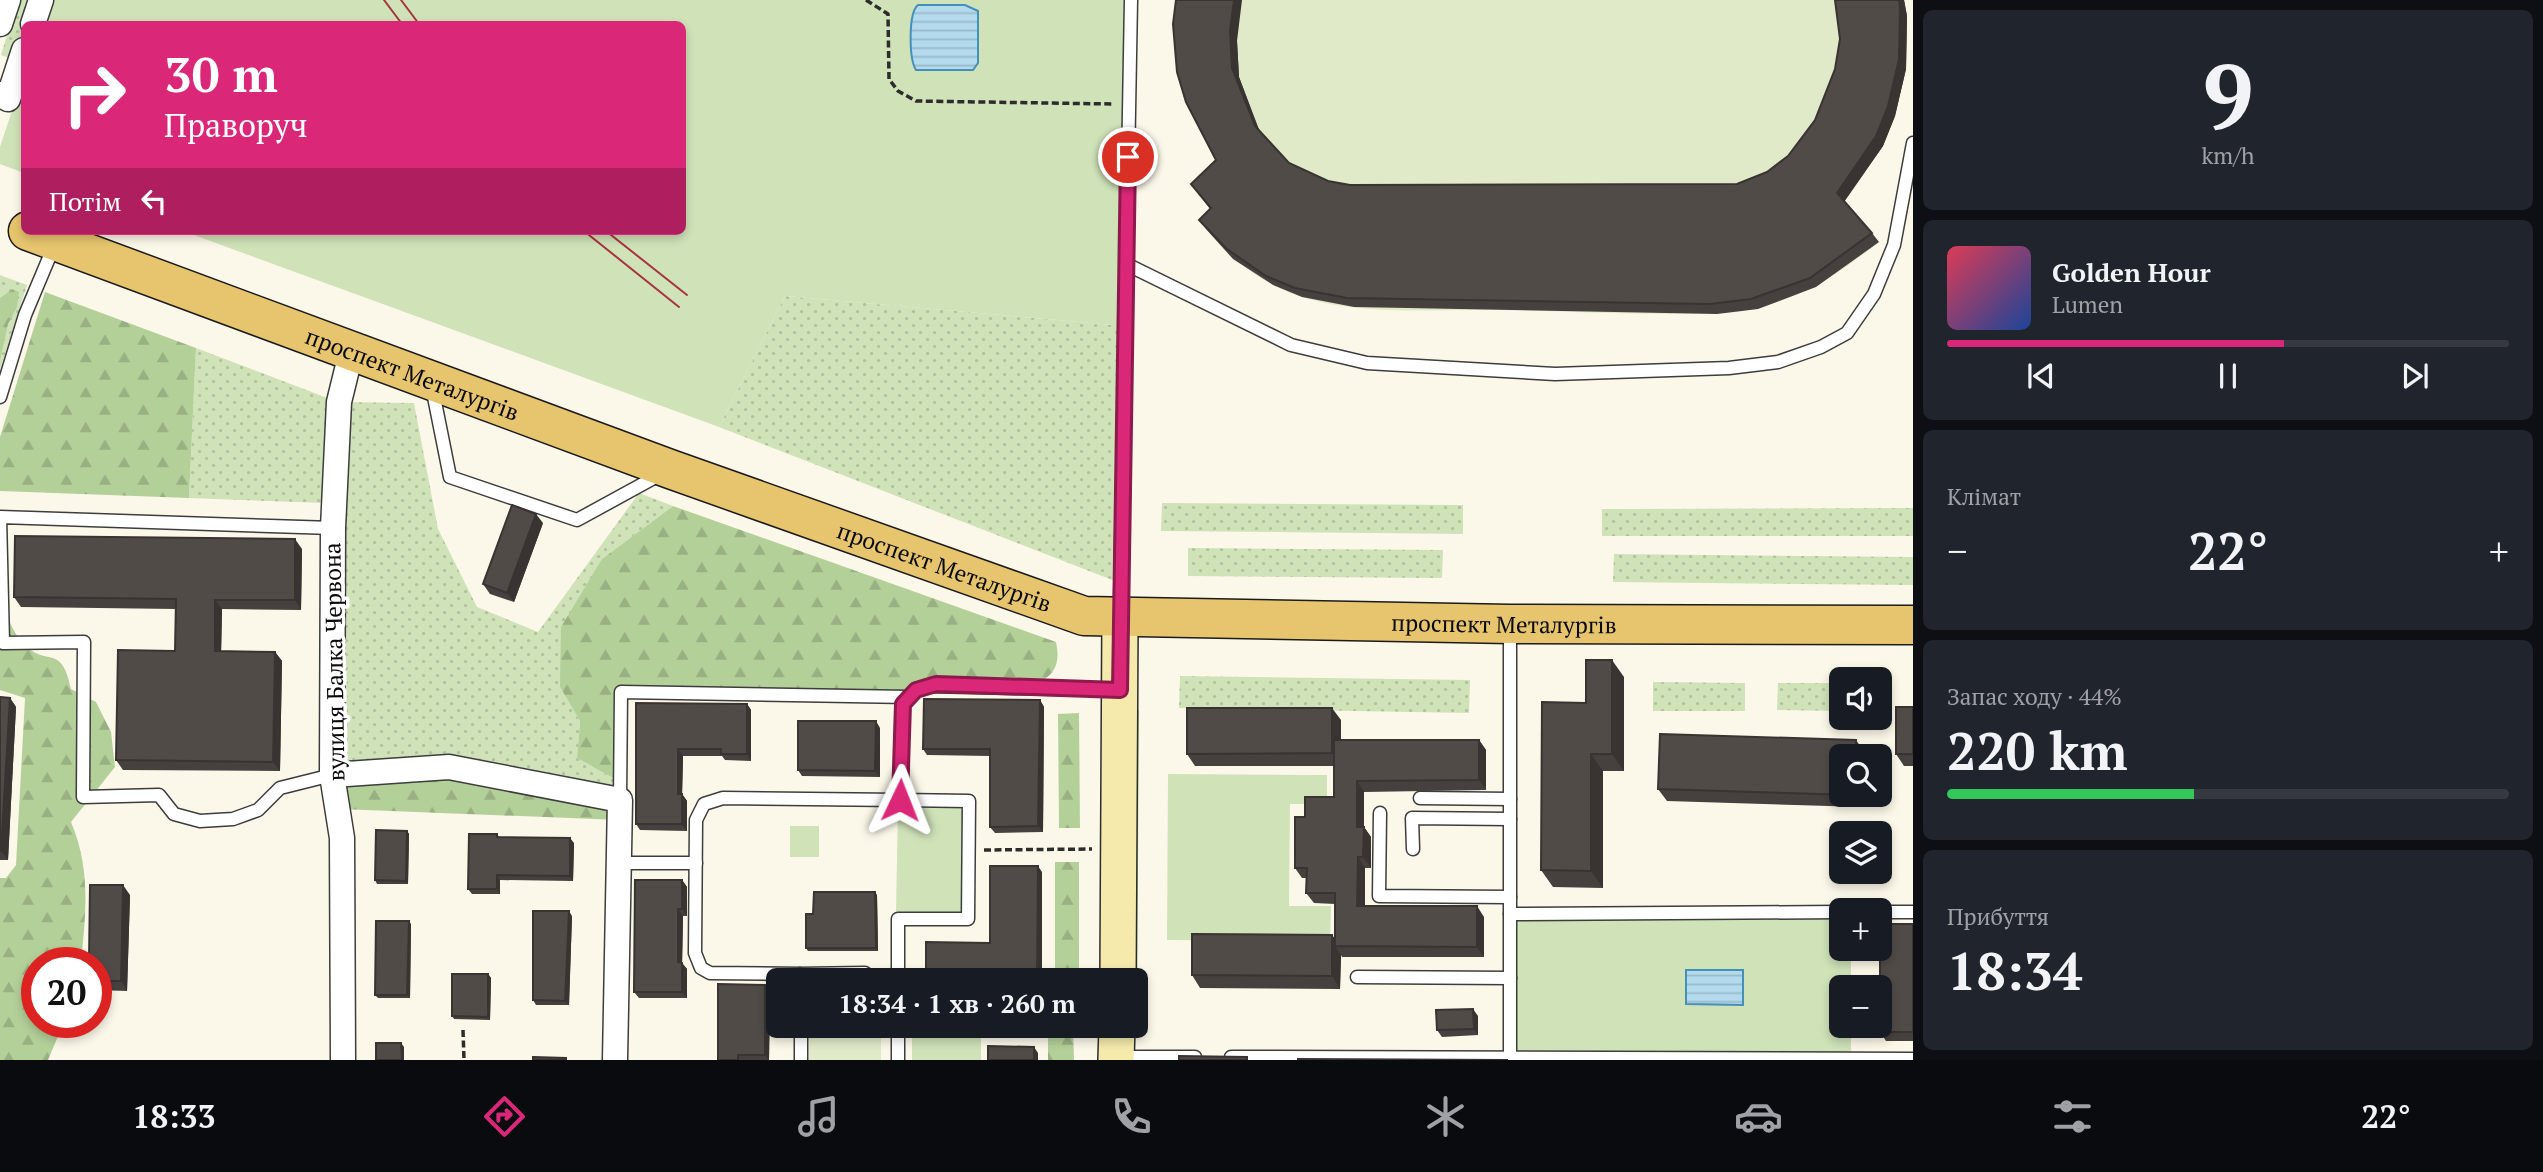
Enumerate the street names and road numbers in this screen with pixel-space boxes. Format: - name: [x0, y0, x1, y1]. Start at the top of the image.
- street label: проспект Металургів: [301, 320, 524, 427]
- street label: проспект Металургів: [833, 514, 1056, 619]
- street label: вулиця Балка Червона: [316, 542, 352, 782]
- street label: проспект Металургів: [1391, 606, 1617, 640]

